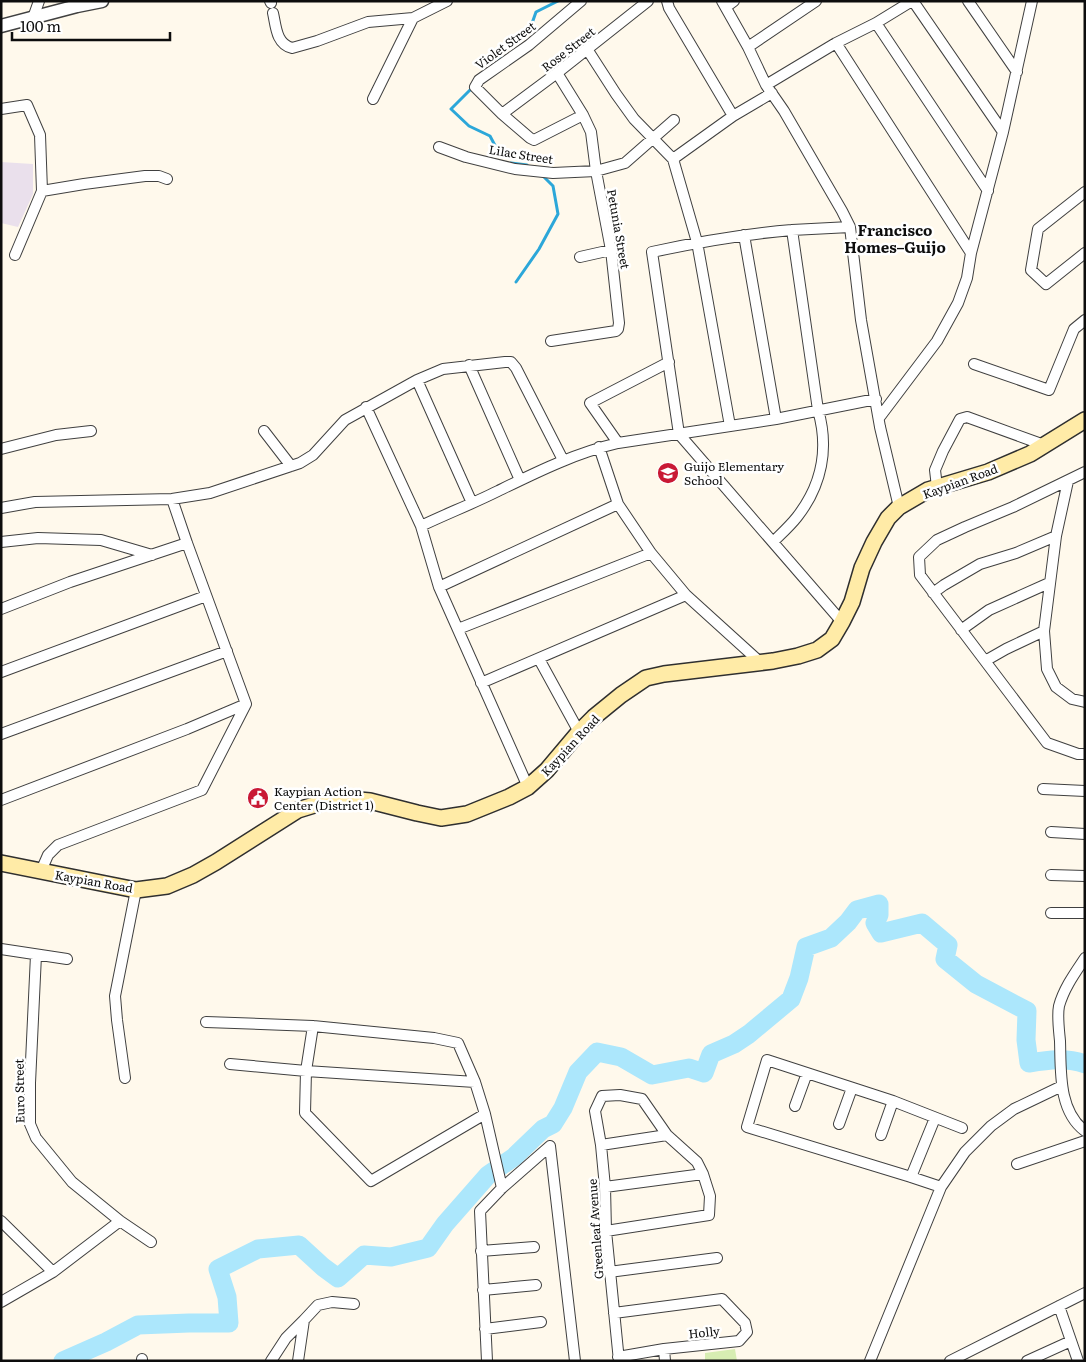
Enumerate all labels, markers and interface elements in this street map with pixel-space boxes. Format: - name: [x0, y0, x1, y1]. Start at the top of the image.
- scale bar: [12, 10, 170, 42]
- text: 100 m: [20, 14, 61, 37]
- street label: Violet Street: [471, 17, 539, 73]
- street label: Rose Street: [537, 22, 599, 76]
- street label: Lilac Street: [488, 140, 555, 168]
- street label: Petunia Street: [603, 188, 635, 270]
- district label: Francisco Homes–Guijo: [844, 218, 946, 258]
- place label: Guijo Elementary School: [684, 457, 784, 489]
- street label: Kaypian Road: [920, 459, 1001, 503]
- school or university icon: Guijo Elementary School: [656, 461, 680, 485]
- street label: Kaypian Road: [537, 710, 604, 780]
- place label: Kaypian Action Center (District 1): [274, 782, 374, 814]
- public building icon: Kaypian Action Center (District 1): [246, 786, 270, 810]
- street label: Kaypian Road: [54, 865, 135, 897]
- street label: Euro Street: [9, 1058, 29, 1123]
- street label: Greenleaf Avenue: [583, 1178, 607, 1280]
- street label: Holly: [687, 1321, 721, 1343]

